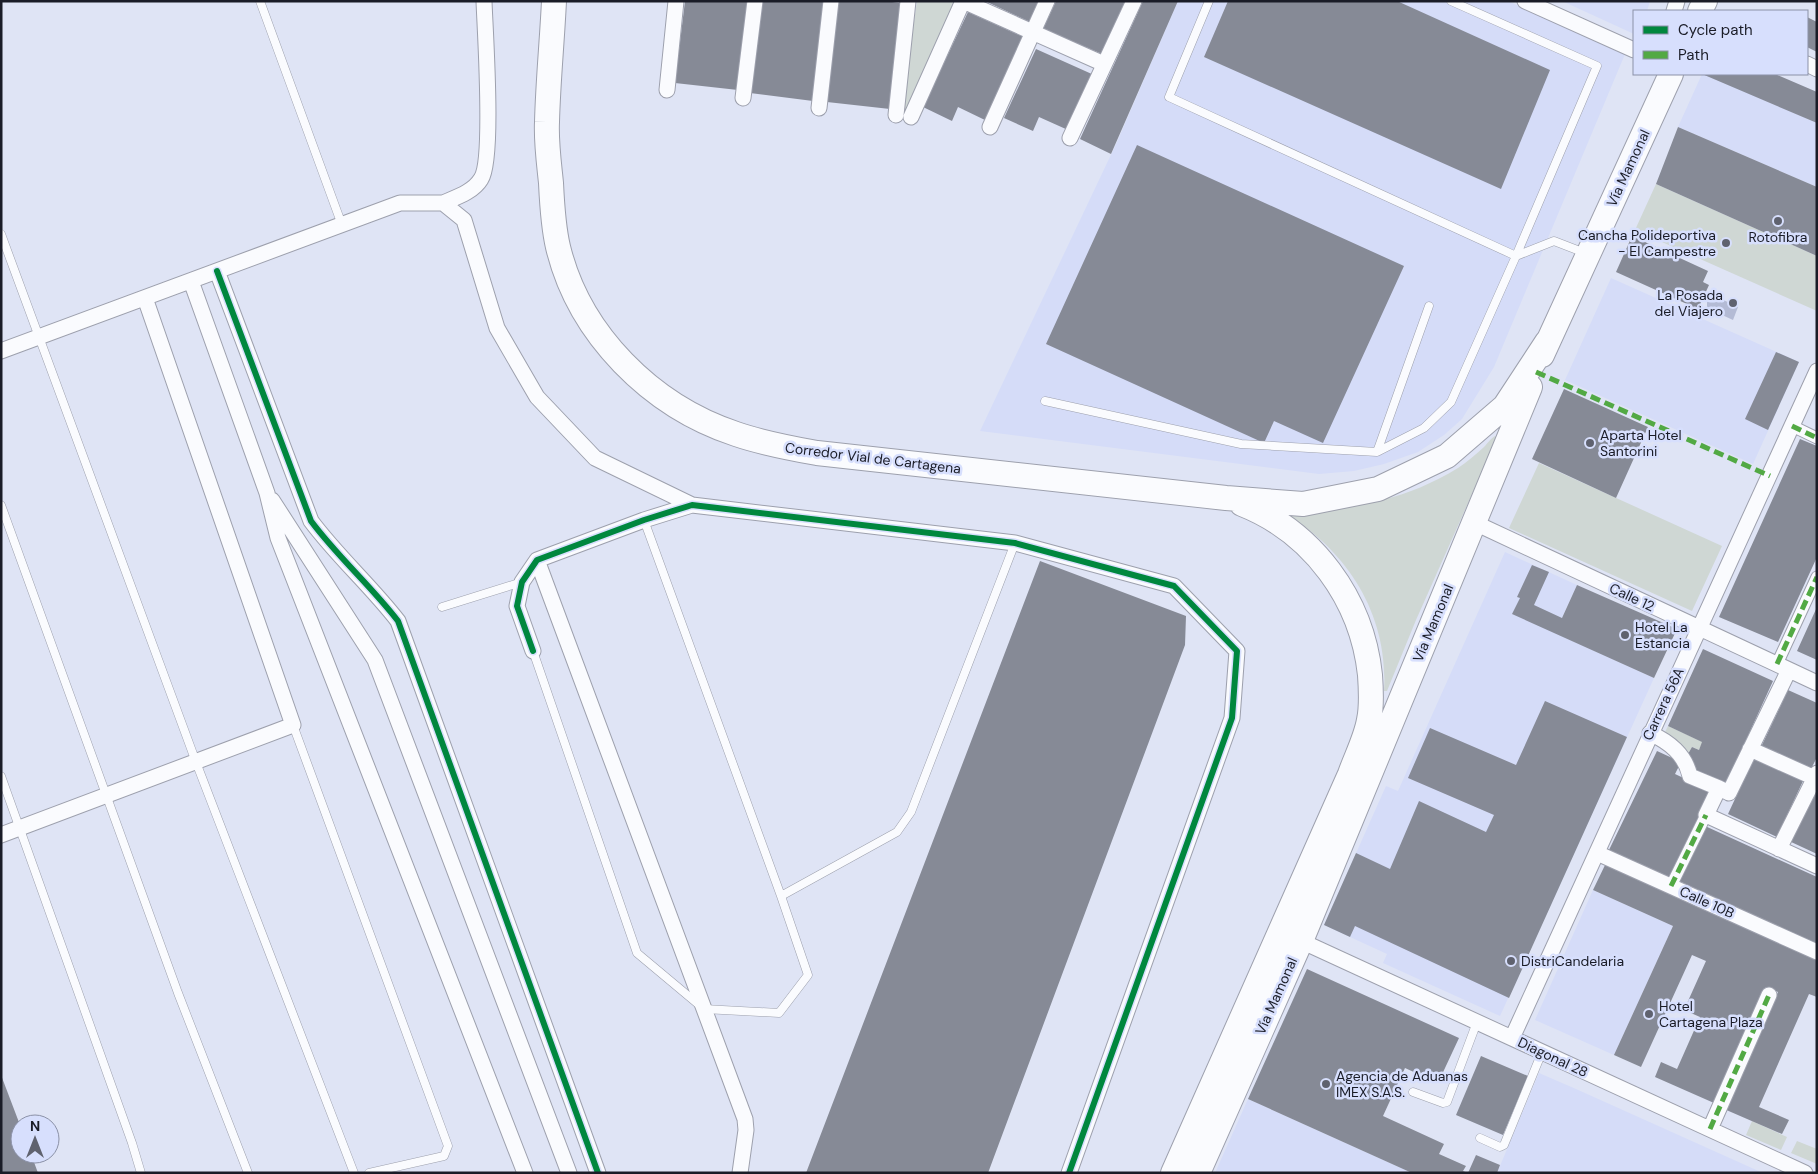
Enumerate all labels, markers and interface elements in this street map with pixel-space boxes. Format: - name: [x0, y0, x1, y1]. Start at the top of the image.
- legend: [1633, 10, 1808, 75]
- text: Cycle path: [1678, 20, 1753, 40]
- text: Path: [1678, 45, 1709, 65]
- street label: Vía Mamonal: [1602, 127, 1654, 209]
- marker: Rotofibra: [1772, 215, 1784, 227]
- place label: Cancha Polideportiva - El Campestre: [1578, 226, 1716, 260]
- place label: Rotofibra: [1749, 228, 1807, 246]
- marker: Cancha Polideportiva - El Campestre: [1720, 237, 1732, 249]
- place label: La Posada del Viajero: [1655, 286, 1723, 320]
- marker: La Posada del Viajero: [1727, 297, 1739, 309]
- place label: Aparta Hotel Santorini: [1600, 426, 1682, 460]
- marker: Aparta Hotel Santorini: [1584, 437, 1596, 449]
- street label: Corredor Vial de Cartagena: [784, 438, 962, 478]
- street label: Calle 12: [1606, 579, 1658, 615]
- street label: Vía Mamonal: [1409, 581, 1457, 665]
- place label: Hotel La Estancia: [1635, 618, 1690, 652]
- marker: Hotel La Estancia: [1619, 629, 1631, 641]
- street label: Carrera 56A: [1638, 665, 1688, 743]
- street label: Calle 10B: [1677, 882, 1737, 922]
- place label: DistriCandelaria: [1521, 952, 1624, 970]
- street label: Vía Mamonal: [1251, 955, 1301, 1037]
- marker: DistriCandelaria: [1505, 955, 1517, 967]
- place label: Hotel Cartagena Plaza: [1659, 997, 1763, 1031]
- marker: Hotel Cartagena Plaza: [1643, 1008, 1655, 1020]
- street label: Diagonal 28: [1515, 1033, 1591, 1081]
- place label: Agencia de Aduanas IMEX S.A.S.: [1336, 1067, 1468, 1101]
- marker: Agencia de Aduanas IMEX S.A.S.: [1320, 1078, 1332, 1090]
- north arrow: [10, 1114, 60, 1164]
- text: N: [30, 1117, 40, 1135]

